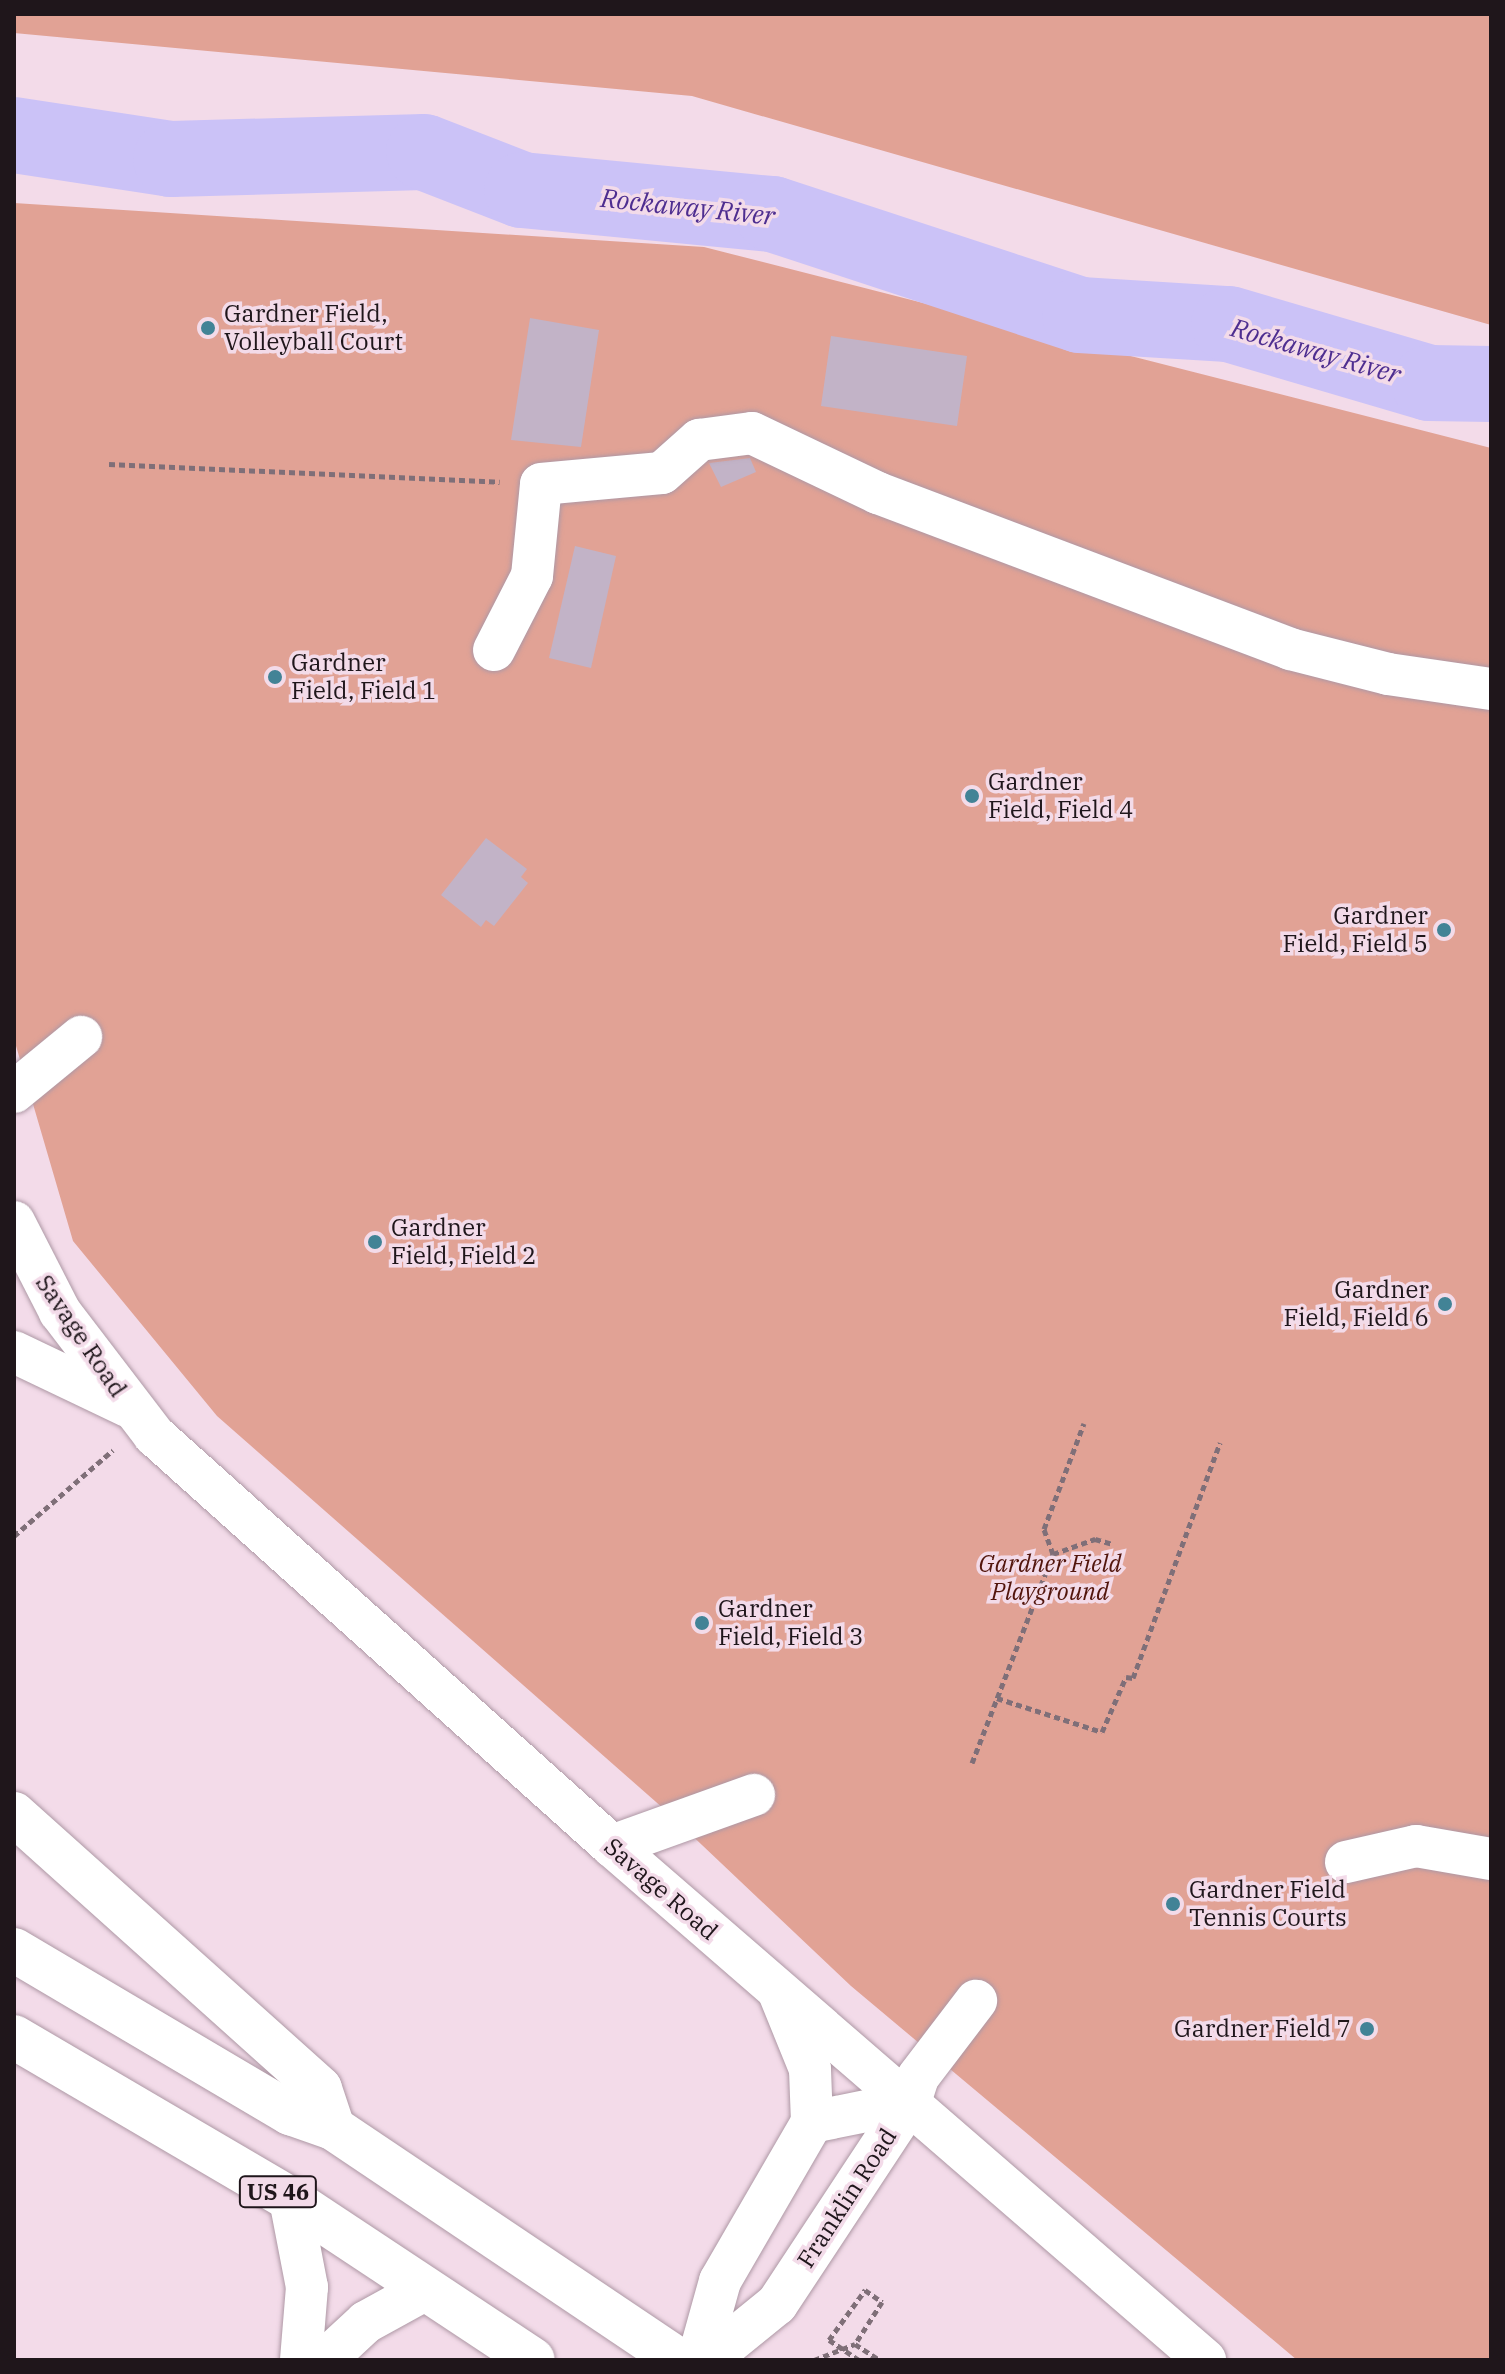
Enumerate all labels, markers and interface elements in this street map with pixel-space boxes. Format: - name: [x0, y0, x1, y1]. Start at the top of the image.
- water label: Rockaway River: [599, 182, 777, 232]
- place label: Gardner Field, Volleyball Court: [224, 300, 403, 356]
- water label: Rockaway River: [1228, 312, 1404, 390]
- marker: Gardner Field, Volleyball Court: [199, 319, 217, 337]
- place label: Gardner Field, Field 1: [291, 649, 436, 705]
- marker: Gardner Field, Field 1: [266, 668, 284, 686]
- place label: Gardner Field, Field 4: [988, 768, 1133, 824]
- marker: Gardner Field, Field 4: [963, 787, 981, 805]
- place label: Gardner Field, Field 5: [1283, 902, 1428, 958]
- marker: Gardner Field, Field 5: [1435, 921, 1453, 939]
- place label: Gardner Field, Field 2: [391, 1214, 536, 1270]
- marker: Gardner Field, Field 2: [366, 1233, 384, 1251]
- street label: Savage Road: [30, 1270, 132, 1402]
- place label: Gardner Field, Field 6: [1284, 1276, 1429, 1332]
- marker: Gardner Field, Field 6: [1436, 1295, 1454, 1313]
- park label: Gardner Field Playground: [979, 1550, 1121, 1606]
- place label: Gardner Field, Field 3: [718, 1595, 863, 1651]
- marker: Gardner Field, Field 3: [693, 1614, 711, 1632]
- street label: Savage Road: [598, 1832, 724, 1946]
- place label: Gardner Field Tennis Courts: [1189, 1876, 1347, 1932]
- marker: Gardner Field Tennis Courts: [1164, 1895, 1182, 1913]
- place label: Gardner Field 7: [1174, 2015, 1351, 2043]
- marker: Gardner Field 7: [1358, 2020, 1376, 2038]
- street label: Franklin Road: [791, 2123, 903, 2273]
- road number: US 46: [238, 2174, 318, 2210]

